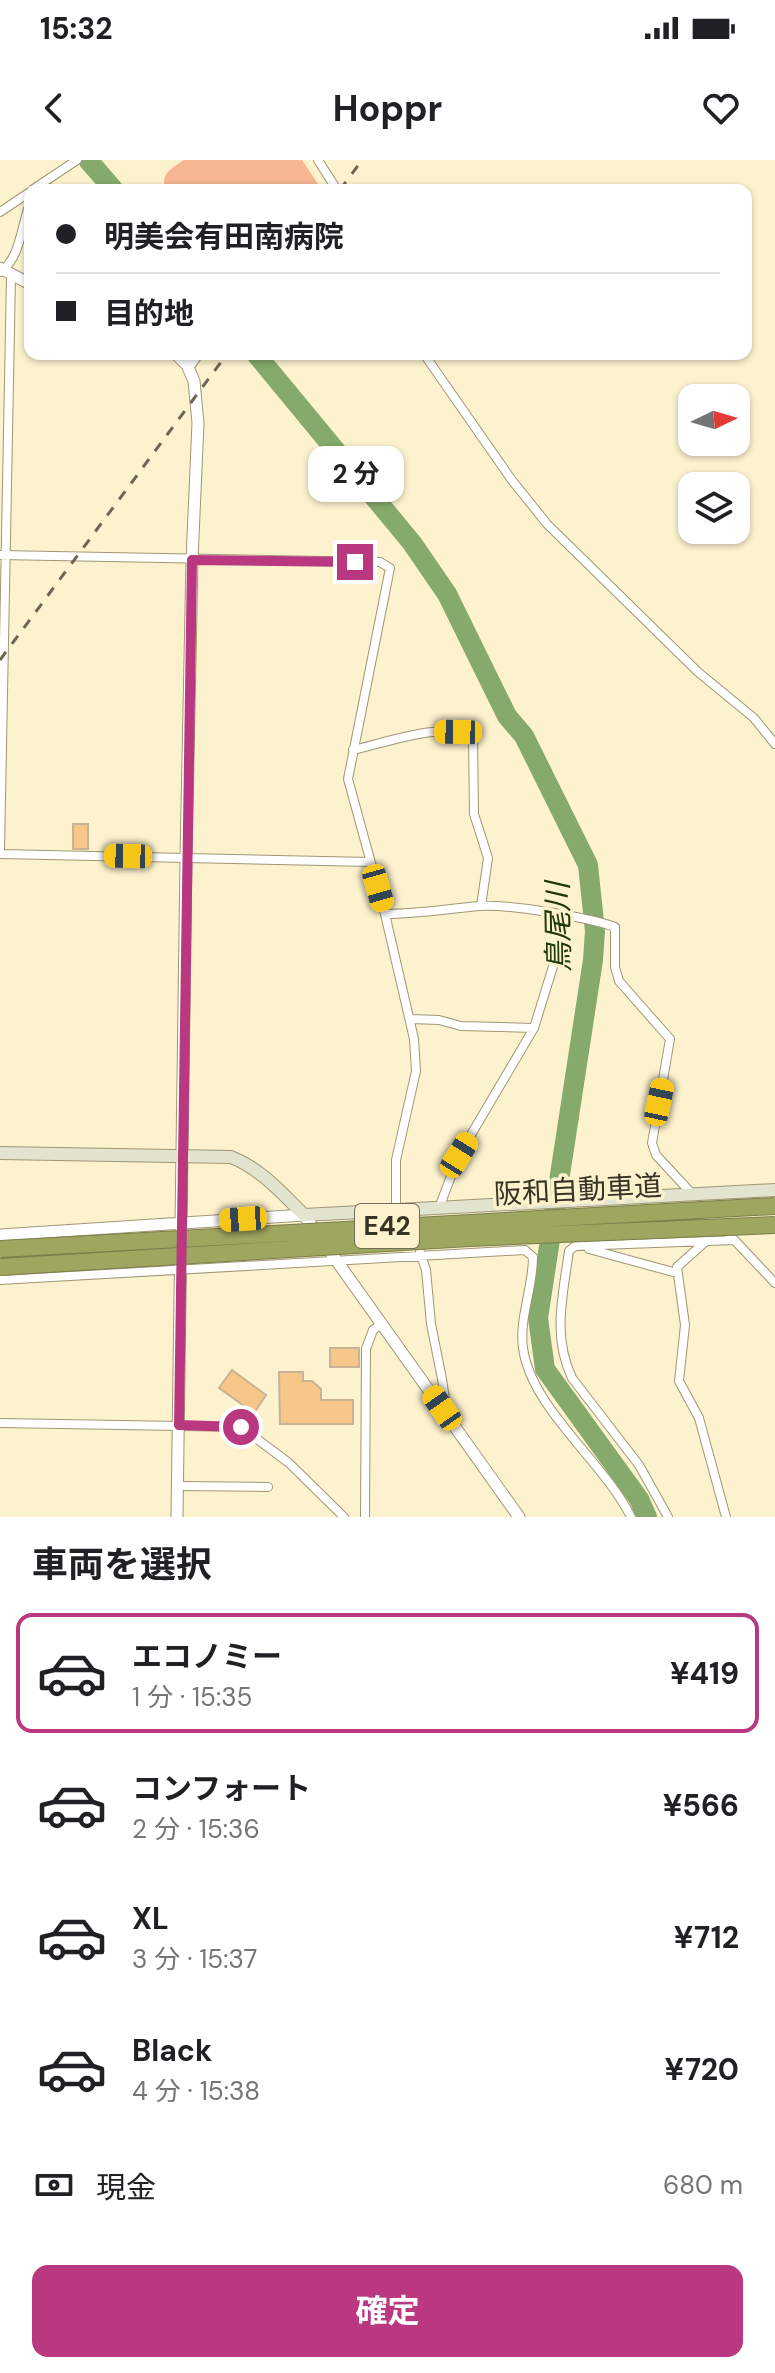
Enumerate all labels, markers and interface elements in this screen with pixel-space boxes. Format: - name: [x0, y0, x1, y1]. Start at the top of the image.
- text: 15:32: [40, 9, 113, 48]
- text: Hoppr: [333, 85, 442, 132]
- icon: back: [32, 86, 76, 130]
- icon: heart: [699, 86, 743, 130]
- text: 明美会有田南病院: [104, 217, 344, 256]
- text: 目的地: [104, 294, 194, 333]
- north arrow: [678, 384, 750, 456]
- map controls: [678, 384, 750, 544]
- callout: 2 分: [307, 446, 403, 502]
- text: 2 分: [332, 457, 380, 491]
- button: layers: [678, 472, 750, 544]
- route end: [337, 544, 373, 580]
- car: [434, 720, 482, 744]
- car: [104, 844, 152, 868]
- car: [360, 862, 396, 914]
- water label: 鳥尾川: [538, 879, 578, 972]
- car: [642, 1076, 676, 1128]
- car: [436, 1128, 482, 1182]
- street label: 阪和自動車道: [493, 1167, 663, 1213]
- road number: E42: [355, 1204, 419, 1248]
- car: [218, 1205, 268, 1233]
- car: [418, 1381, 466, 1435]
- route start: [223, 1409, 259, 1445]
- text: 車両を選択: [32, 1541, 212, 1588]
- icon: car: [36, 1637, 108, 1709]
- text: エコノミー: [132, 1637, 282, 1676]
- text: ¥419: [670, 1654, 739, 1693]
- text: 1 分 · 15:35: [132, 1680, 252, 1714]
- icon: car: [36, 1769, 108, 1841]
- text: コンフォート: [132, 1769, 311, 1808]
- text: ¥566: [663, 1786, 739, 1825]
- text: 2 分 · 15:36: [132, 1812, 260, 1846]
- text: XL: [132, 1899, 169, 1938]
- icon: car: [36, 1901, 108, 1973]
- text: ¥712: [674, 1918, 739, 1957]
- text: 3 分 · 15:37: [132, 1942, 257, 1976]
- text: Black: [132, 2031, 212, 2070]
- icon: car: [36, 2033, 108, 2105]
- text: ¥720: [665, 2050, 739, 2089]
- text: 4 分 · 15:38: [132, 2074, 260, 2108]
- icon: cash: [32, 2163, 76, 2207]
- text: 現金: [96, 2168, 156, 2207]
- text: 680 m: [663, 2168, 743, 2202]
- button: 確定: [32, 2265, 743, 2357]

